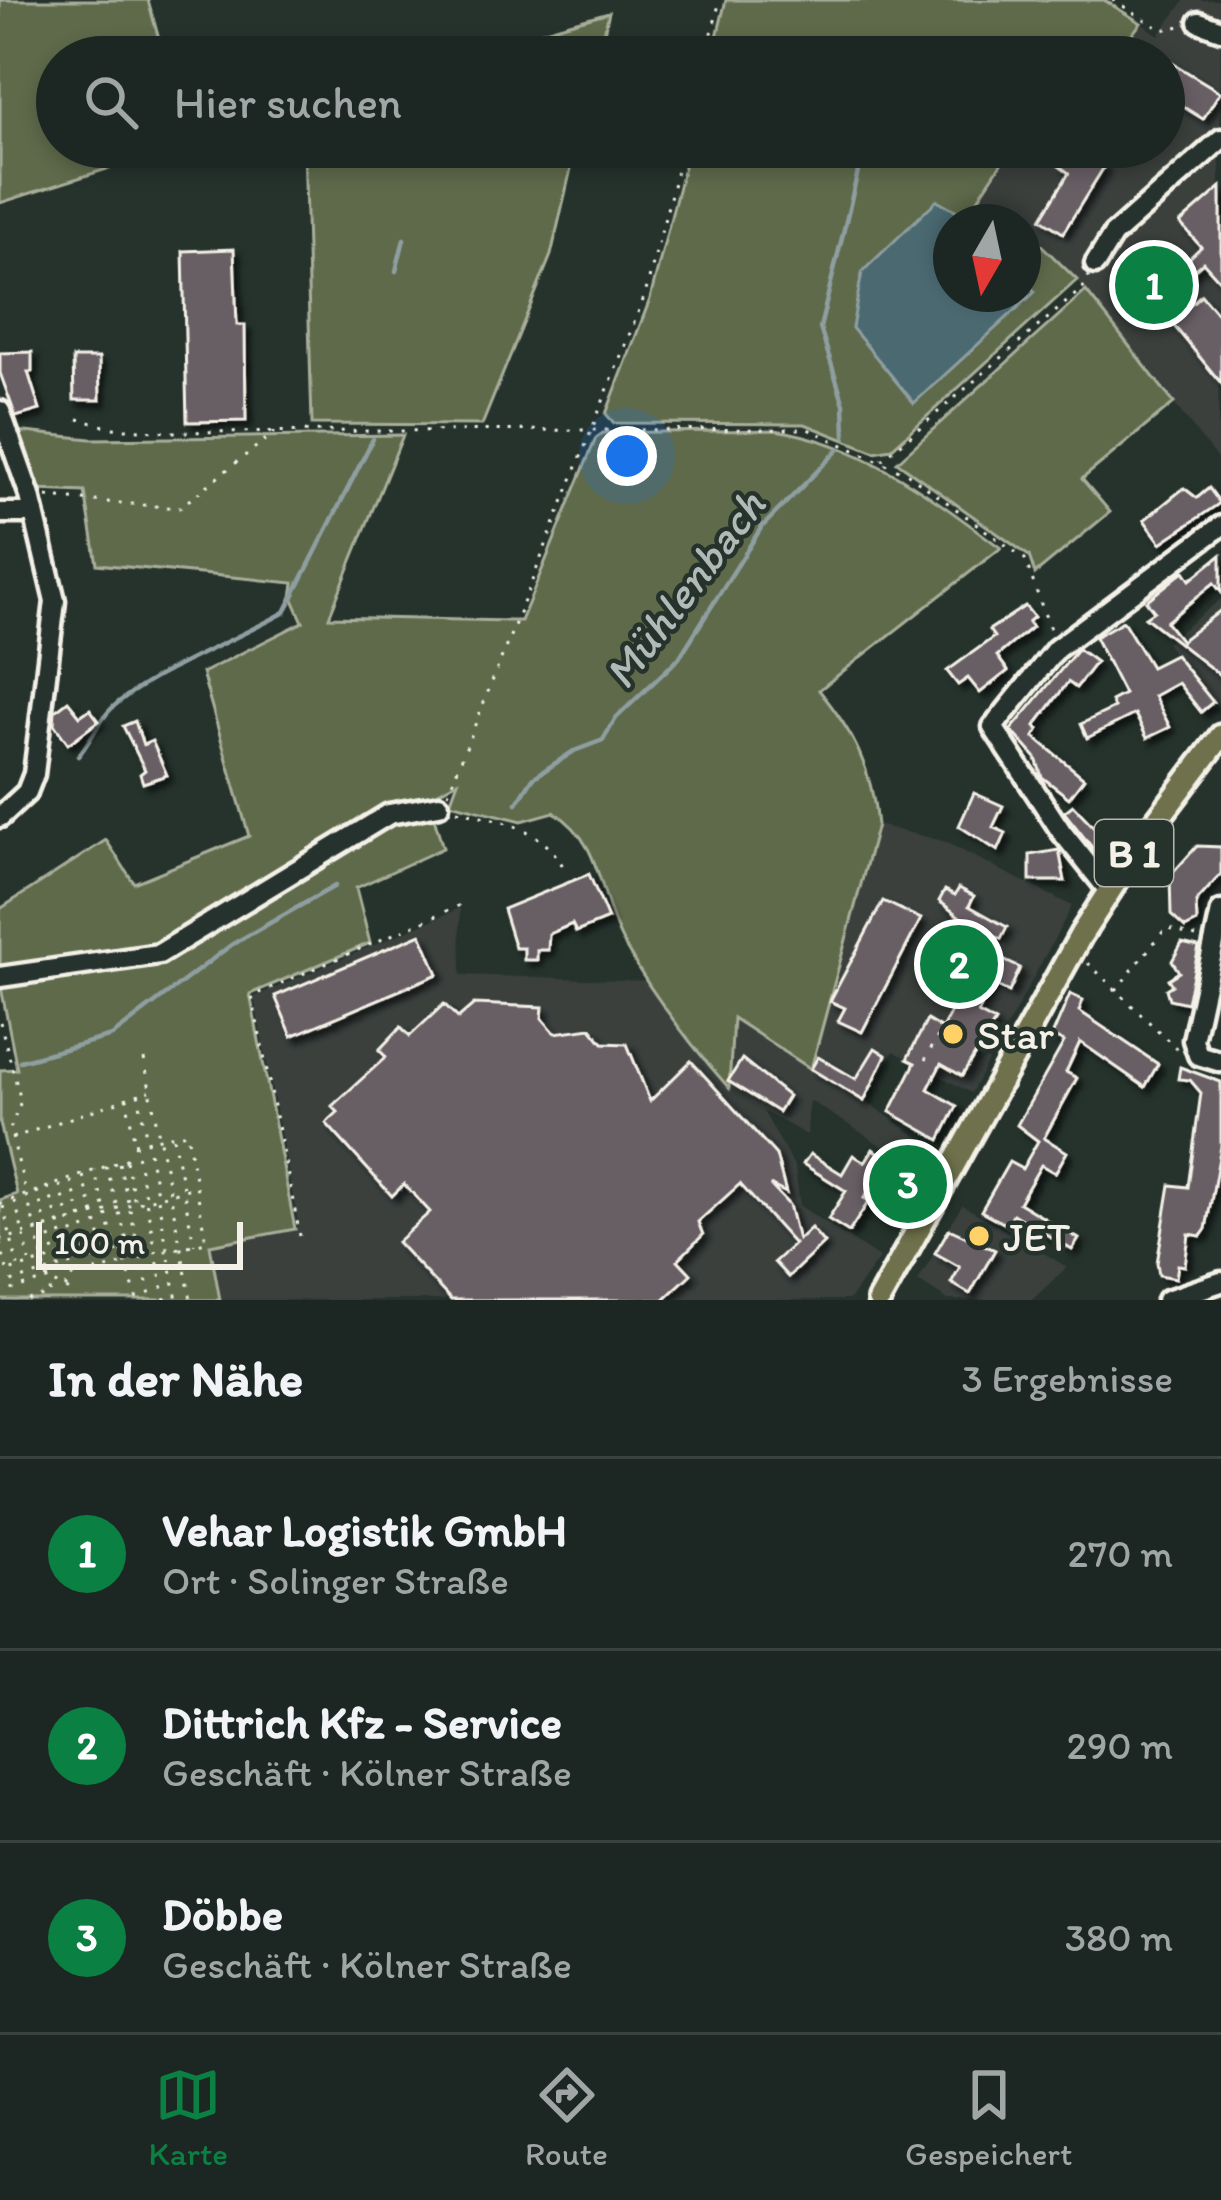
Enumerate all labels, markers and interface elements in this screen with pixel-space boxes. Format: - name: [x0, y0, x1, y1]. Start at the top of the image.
- search box: [36, 36, 1185, 168]
- icon: search: [78, 69, 144, 135]
- text: Hier suchen: [174, 75, 402, 129]
- north arrow: [933, 204, 1041, 312]
- pin: 1: [1115, 240, 1193, 330]
- your location: [597, 426, 657, 486]
- water label: Mühlenbach: [592, 479, 776, 699]
- road number: B 1: [1095, 820, 1173, 886]
- pin: 2: [920, 919, 998, 1009]
- place label: Star: [977, 1009, 1054, 1060]
- marker: Star: [940, 1021, 966, 1047]
- pin: 3: [869, 1139, 947, 1229]
- place label: JET: [1003, 1211, 1071, 1262]
- scale bar: [36, 1216, 243, 1269]
- text: 100 m: [54, 1223, 145, 1262]
- marker: JET: [966, 1223, 992, 1249]
- text: In der Nähe: [48, 1348, 303, 1409]
- text: 3 Ergebnisse: [962, 1355, 1173, 1402]
- text: Vehar Logistik GmbH: [162, 1503, 567, 1557]
- text: 1: [78, 1530, 96, 1577]
- text: 270 m: [1068, 1530, 1173, 1577]
- text: Ort · Solinger Straße: [162, 1557, 509, 1604]
- text: Dittrich Kfz - Service: [162, 1695, 562, 1749]
- text: 2: [77, 1722, 97, 1769]
- text: 290 m: [1066, 1722, 1173, 1769]
- text: Geschäft · Kölner Straße: [162, 1749, 572, 1796]
- text: Döbbe: [162, 1887, 283, 1941]
- text: 3: [76, 1914, 98, 1961]
- text: 380 m: [1065, 1914, 1173, 1961]
- text: Geschäft · Kölner Straße: [162, 1941, 572, 1988]
- tab: Karte: [149, 2062, 228, 2173]
- tab: Route: [525, 2062, 608, 2173]
- tab: Gespeichert: [905, 2062, 1072, 2173]

